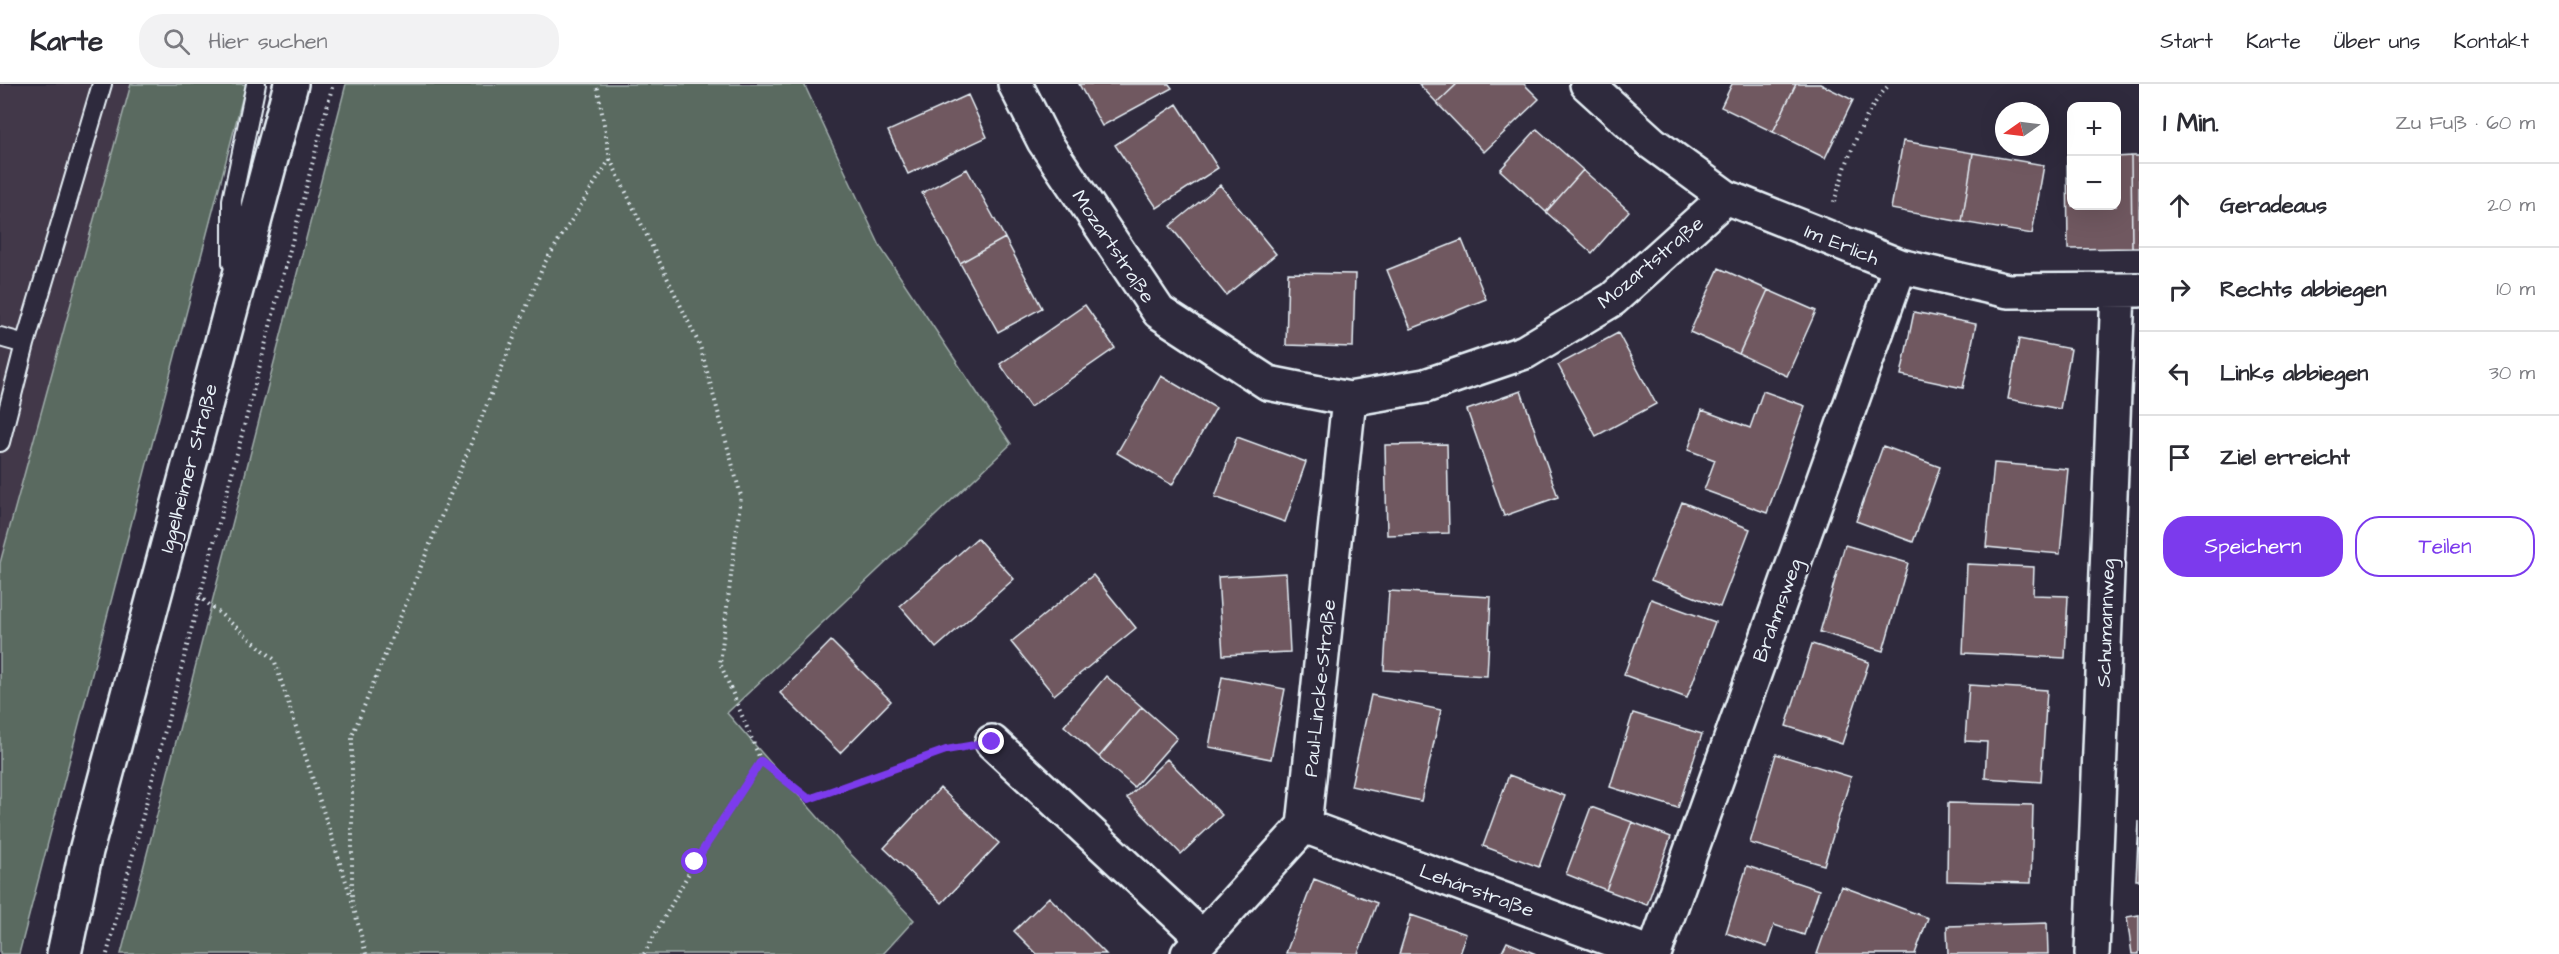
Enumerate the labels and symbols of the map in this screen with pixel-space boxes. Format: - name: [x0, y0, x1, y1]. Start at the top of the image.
- north arrow: [1995, 102, 2049, 156]
- street label: Mozartstraße: [1065, 184, 1162, 309]
- street label: Mozartstraße: [1591, 210, 1710, 316]
- street label: Im Erlich: [1800, 217, 1883, 273]
- street label: Iggelheimer Straße: [153, 380, 226, 556]
- street label: Brahmsweg: [1746, 555, 1811, 666]
- street label: Schumannweg: [2090, 558, 2123, 688]
- street label: Paul-Lincke-Straße: [1297, 598, 1343, 778]
- route end: [978, 728, 1004, 754]
- route start: [681, 848, 707, 874]
- street label: Lehárstraße: [1415, 857, 1538, 925]

